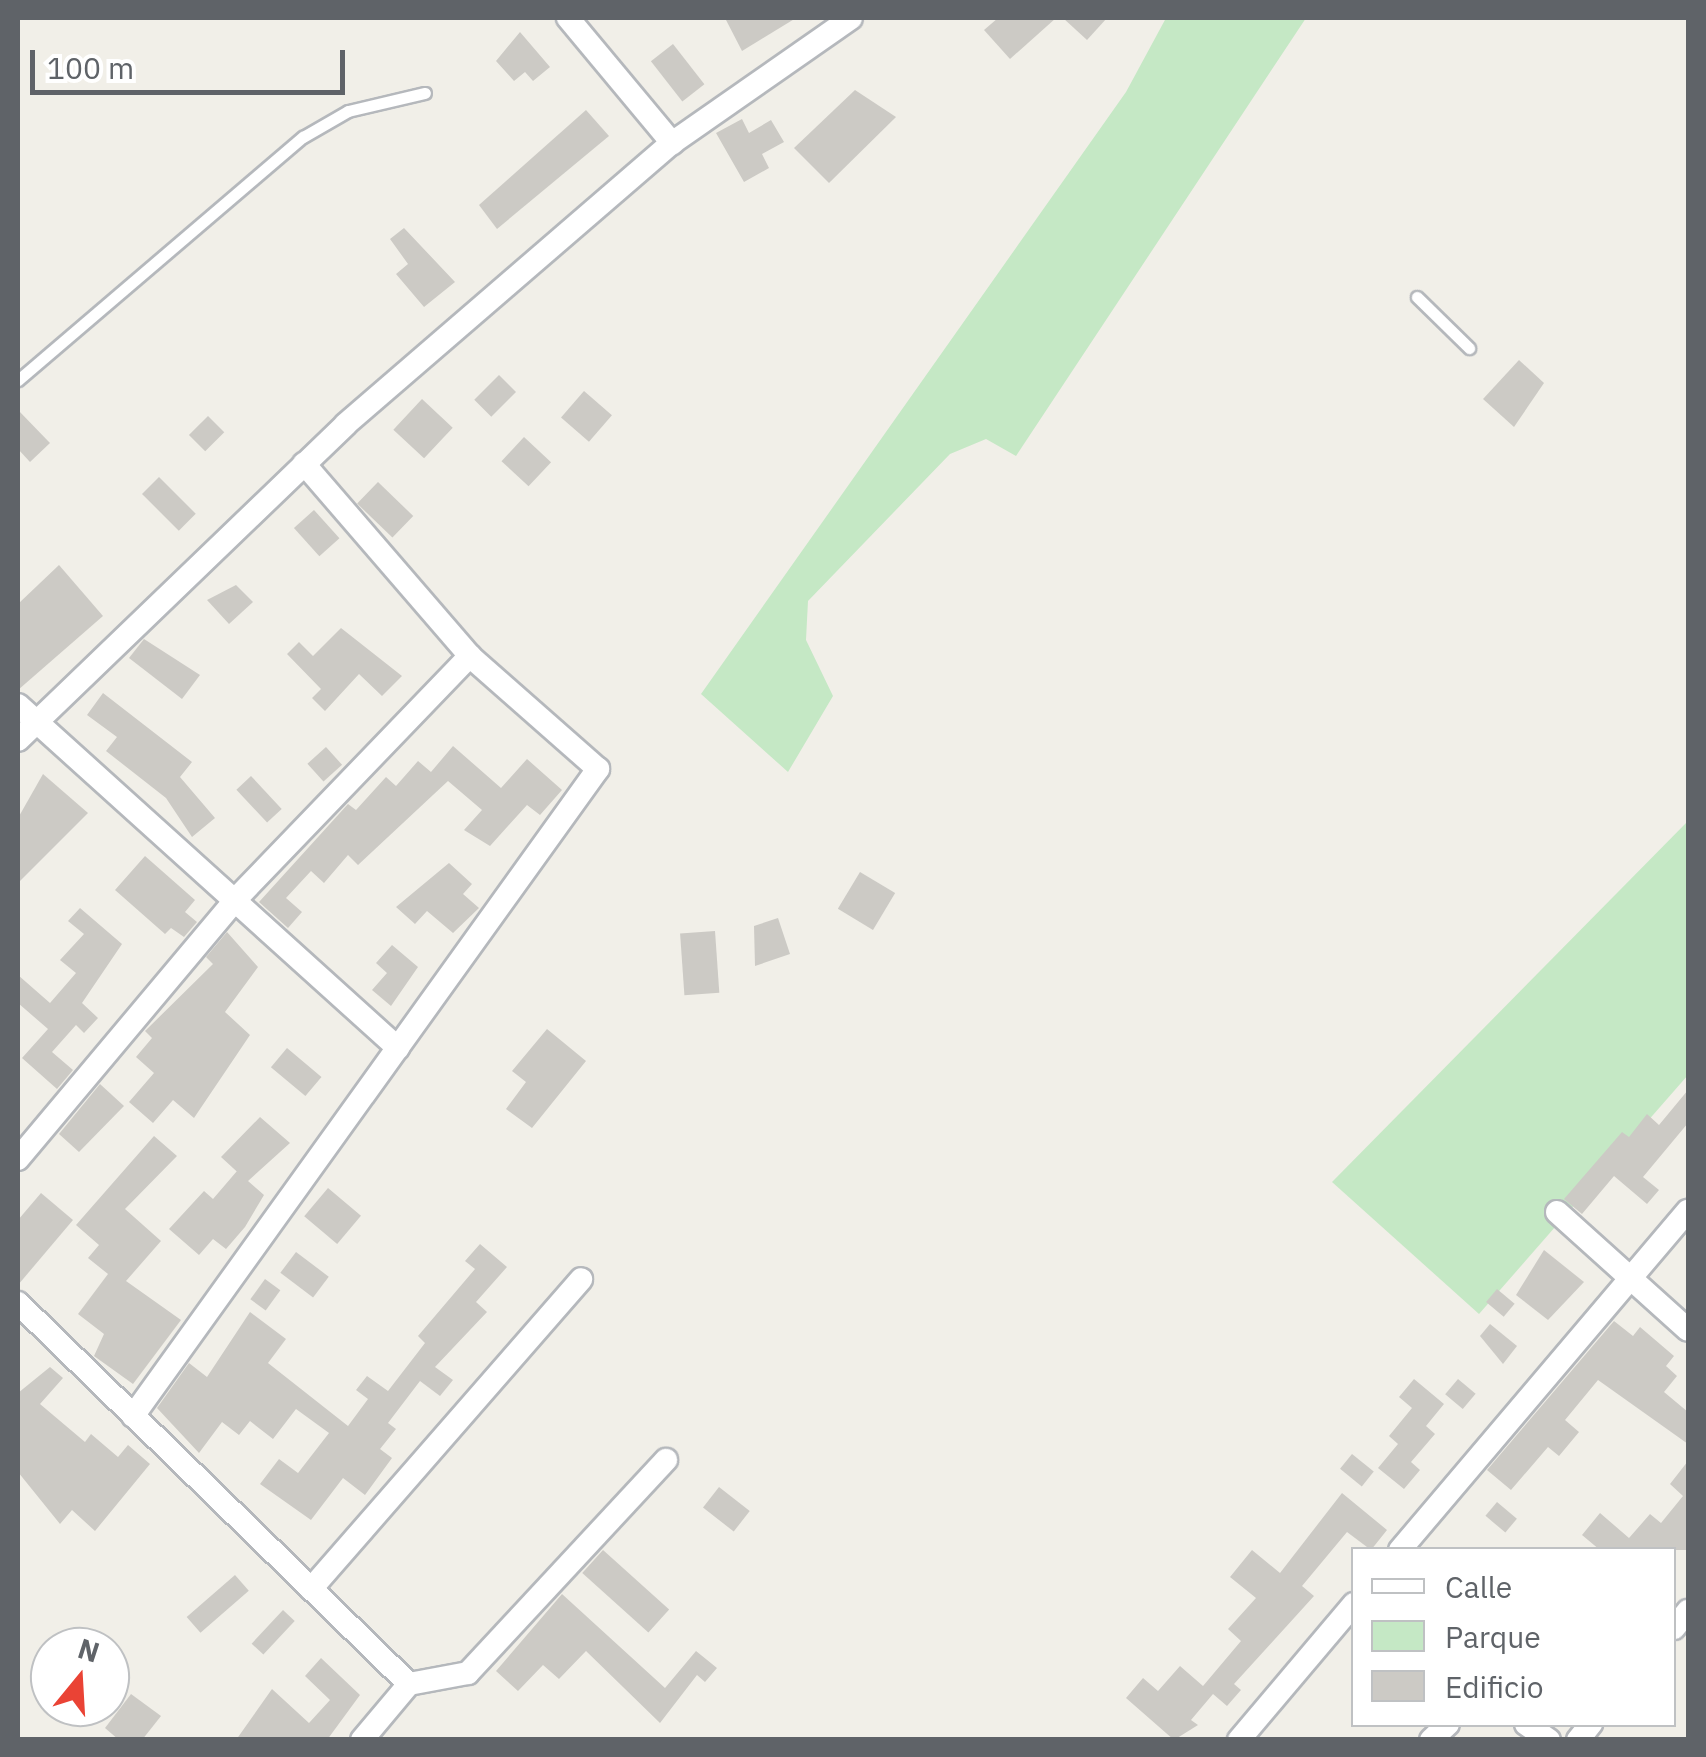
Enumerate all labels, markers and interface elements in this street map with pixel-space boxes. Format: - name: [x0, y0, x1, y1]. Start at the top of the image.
- scale bar: [35, 30, 350, 92]
- text: 100 m: [47, 48, 134, 87]
- legend: [1351, 1547, 1676, 1727]
- text: Calle: [1445, 1567, 1512, 1606]
- text: Parque: [1445, 1617, 1541, 1656]
- north arrow: [30, 1627, 130, 1727]
- text: N: [73, 1629, 104, 1671]
- text: Edificio: [1445, 1667, 1544, 1706]

